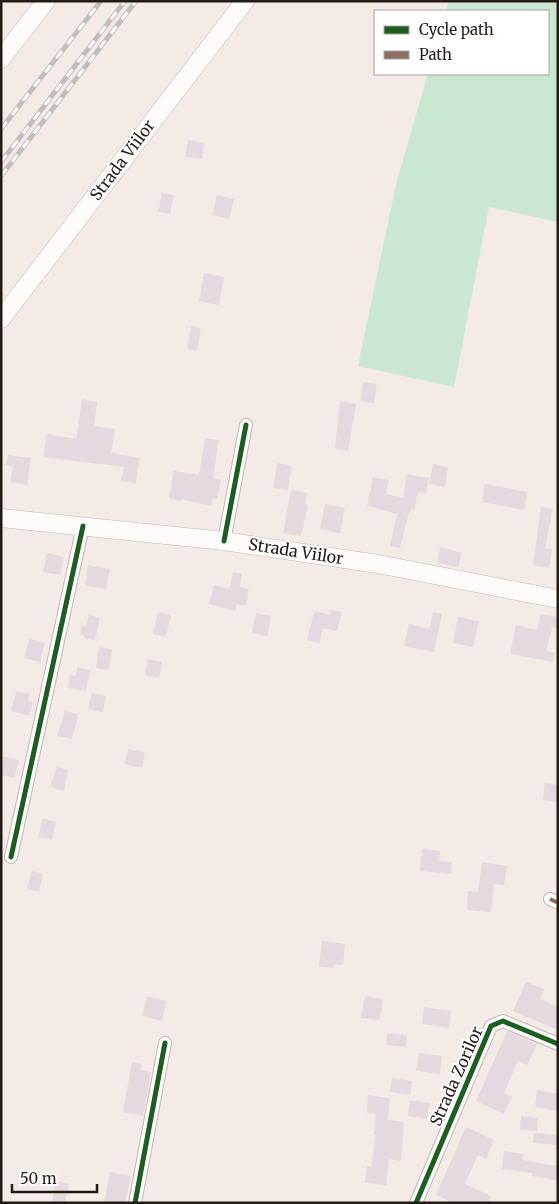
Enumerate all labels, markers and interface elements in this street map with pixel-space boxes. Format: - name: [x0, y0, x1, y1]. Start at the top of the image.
- legend: [374, 10, 549, 75]
- text: Cycle path: [419, 20, 494, 39]
- text: Path: [419, 45, 452, 64]
- street label: Strada Viilor: [85, 116, 159, 204]
- street label: Strada Viilor: [247, 534, 345, 568]
- street label: Strada Zorilor: [425, 1023, 487, 1129]
- scale bar: [12, 1162, 98, 1194]
- text: 50 m: [20, 1169, 57, 1188]

